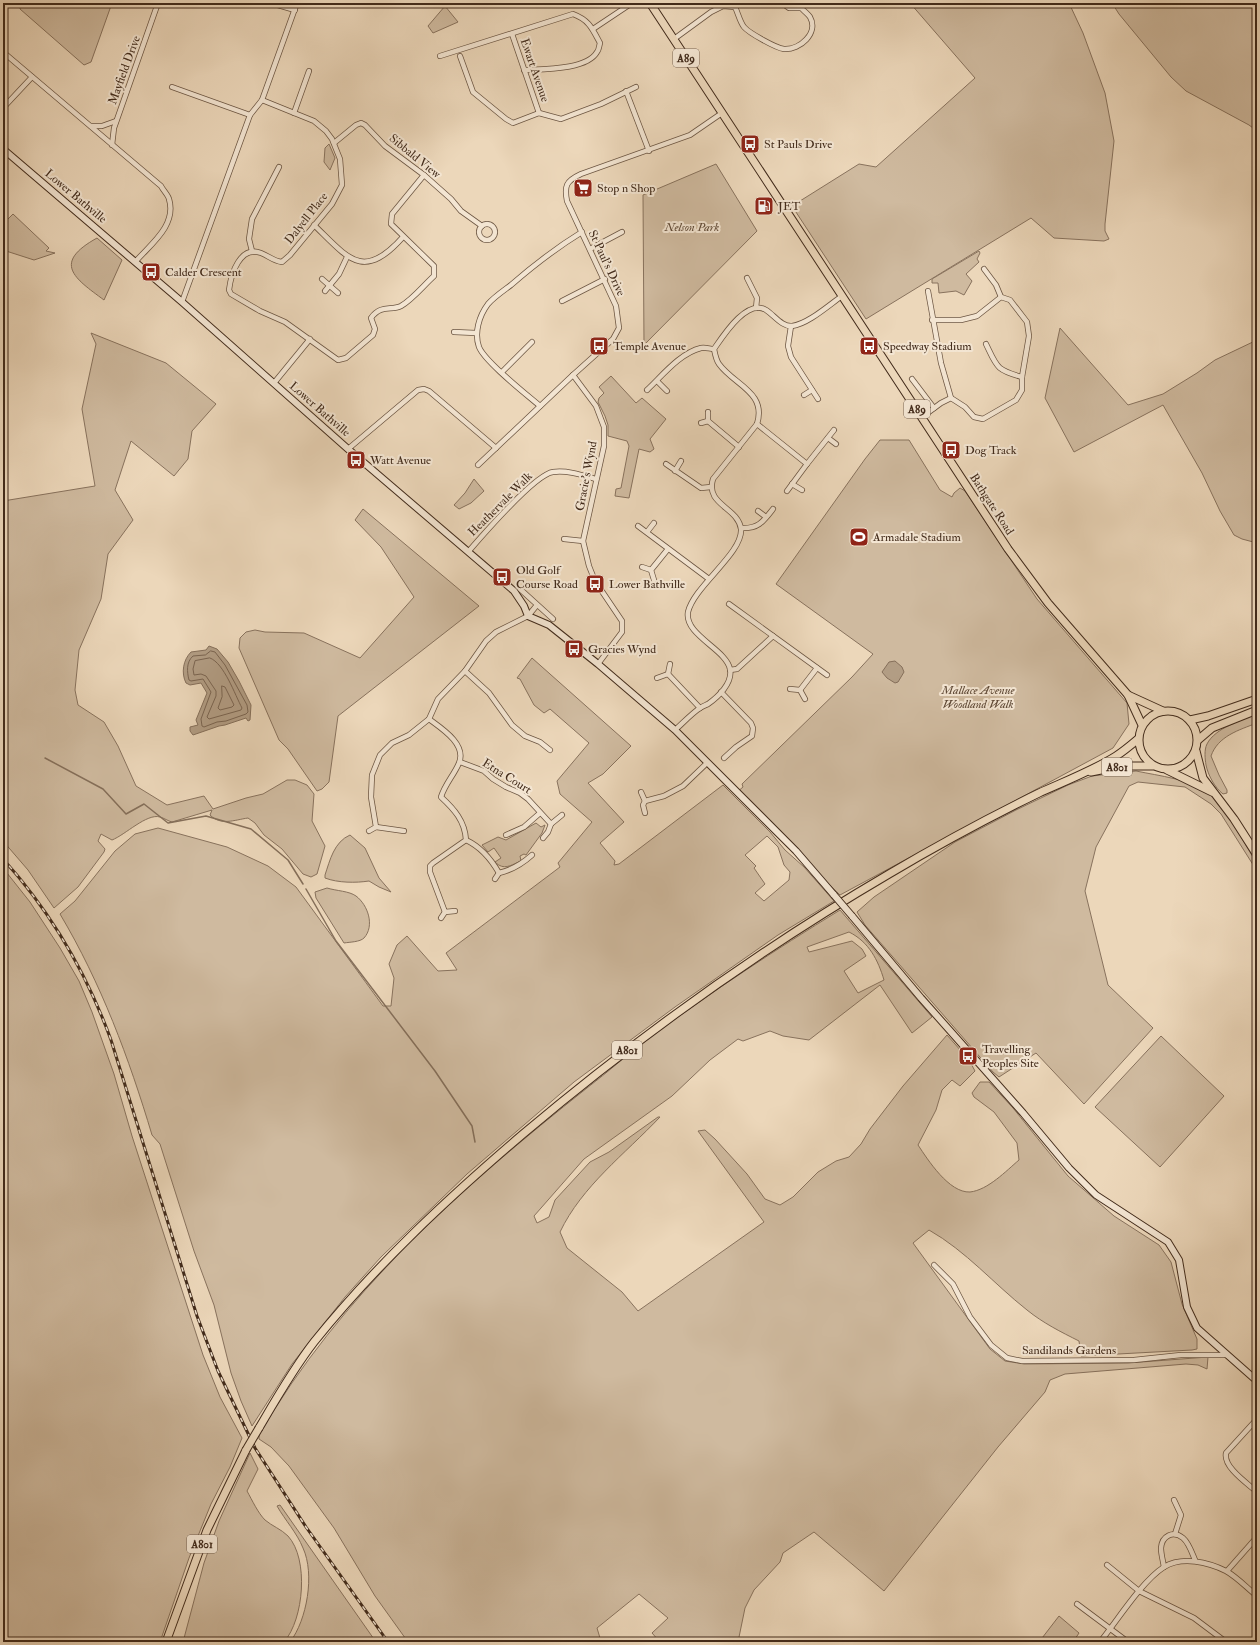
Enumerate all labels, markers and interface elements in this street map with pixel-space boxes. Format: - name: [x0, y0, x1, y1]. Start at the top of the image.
- street label: Mayfield Drive: [105, 34, 144, 107]
- street label: Ewart Avenue: [517, 36, 552, 104]
- road number: A89: [673, 49, 699, 67]
- street label: Sibbald View: [386, 131, 444, 182]
- bus stop icon: St Pauls Drive: [739, 133, 761, 155]
- place label: St Pauls Drive: [764, 137, 832, 152]
- street label: Lower Bathville: [42, 166, 110, 227]
- supermarket icon: Stop n Shop: [572, 177, 594, 199]
- place label: Stop n Shop: [597, 181, 655, 196]
- street label: Dalyell Place: [282, 189, 331, 247]
- fuel station icon: JET: [753, 195, 775, 217]
- place label: JET: [777, 199, 801, 214]
- park label: Nelson Park: [664, 220, 719, 235]
- street label: St Paul's Drive: [585, 228, 628, 299]
- bus stop icon: Calder Crescent: [140, 261, 162, 283]
- place label: Calder Crescent: [165, 265, 242, 280]
- bus stop icon: Temple Avenue: [588, 335, 610, 357]
- bus stop icon: Speedway Stadium: [858, 335, 880, 357]
- place label: Temple Avenue: [613, 339, 686, 354]
- place label: Speedway Stadium: [883, 339, 972, 354]
- street label: Lower Bathville: [286, 379, 353, 440]
- road number: A89: [904, 400, 930, 418]
- bus stop icon: Dog Track: [940, 439, 962, 461]
- street label: Gracie's Wynd: [572, 440, 601, 512]
- place label: Dog Track: [965, 443, 1017, 458]
- bus stop icon: Watt Avenue: [345, 449, 367, 471]
- place label: Watt Avenue: [369, 453, 431, 468]
- street label: Heathervale Walk: [465, 469, 536, 540]
- street label: Bathgate Road: [966, 471, 1017, 538]
- sports icon: Armadale Stadium: [848, 526, 870, 548]
- place label: Armadale Stadium: [872, 530, 962, 545]
- place label: Old Golf Course Road: [516, 563, 578, 592]
- bus stop icon: Old Golf Course Road: [491, 566, 513, 588]
- bus stop icon: Lower Bathville: [584, 573, 606, 595]
- place label: Lower Bathville: [609, 577, 685, 592]
- bus stop icon: Gracies Wynd: [563, 638, 585, 660]
- place label: Gracies Wynd: [588, 642, 656, 657]
- park label: Mallace Avenue Woodland Walk: [941, 683, 1015, 712]
- street label: Etna Court: [479, 755, 534, 797]
- road number: A801: [1102, 758, 1132, 776]
- road number: A801: [612, 1041, 642, 1059]
- place label: Travelling Peoples Site: [982, 1042, 1039, 1071]
- bus stop icon: Travelling Peoples Site: [957, 1045, 979, 1067]
- street label: Sandilands Gardens: [1022, 1343, 1116, 1358]
- road number: A801: [187, 1535, 217, 1553]

